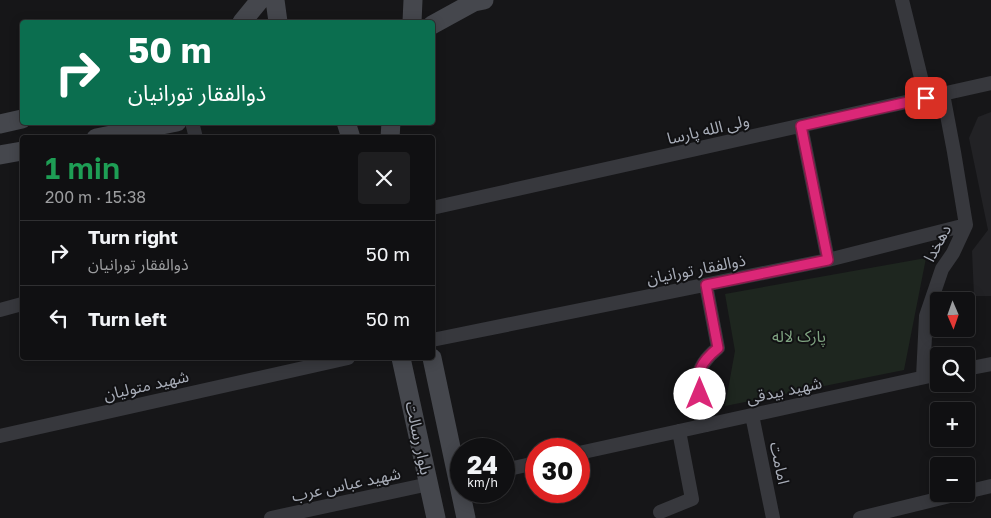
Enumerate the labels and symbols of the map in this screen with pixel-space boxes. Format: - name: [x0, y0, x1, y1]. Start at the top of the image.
- pin: [905, 77, 947, 119]
- street label: ولی الله پارسا: [665, 110, 751, 149]
- street label: دهخدا: [919, 221, 955, 265]
- street label: ذوالفقار تورانیان: [645, 250, 747, 288]
- north arrow: [930, 292, 975, 338]
- park label: پارک لاله: [772, 326, 826, 347]
- street label: شهید متولیان: [101, 365, 191, 405]
- position arrow: [673, 367, 725, 419]
- street label: شهید بیدقی: [744, 372, 824, 408]
- street label: بلوار رسالت: [401, 399, 437, 477]
- speed limit sign: 30: [525, 438, 590, 503]
- street label: امامت: [766, 440, 794, 486]
- street label: شهید عباس عرب: [290, 463, 402, 505]

